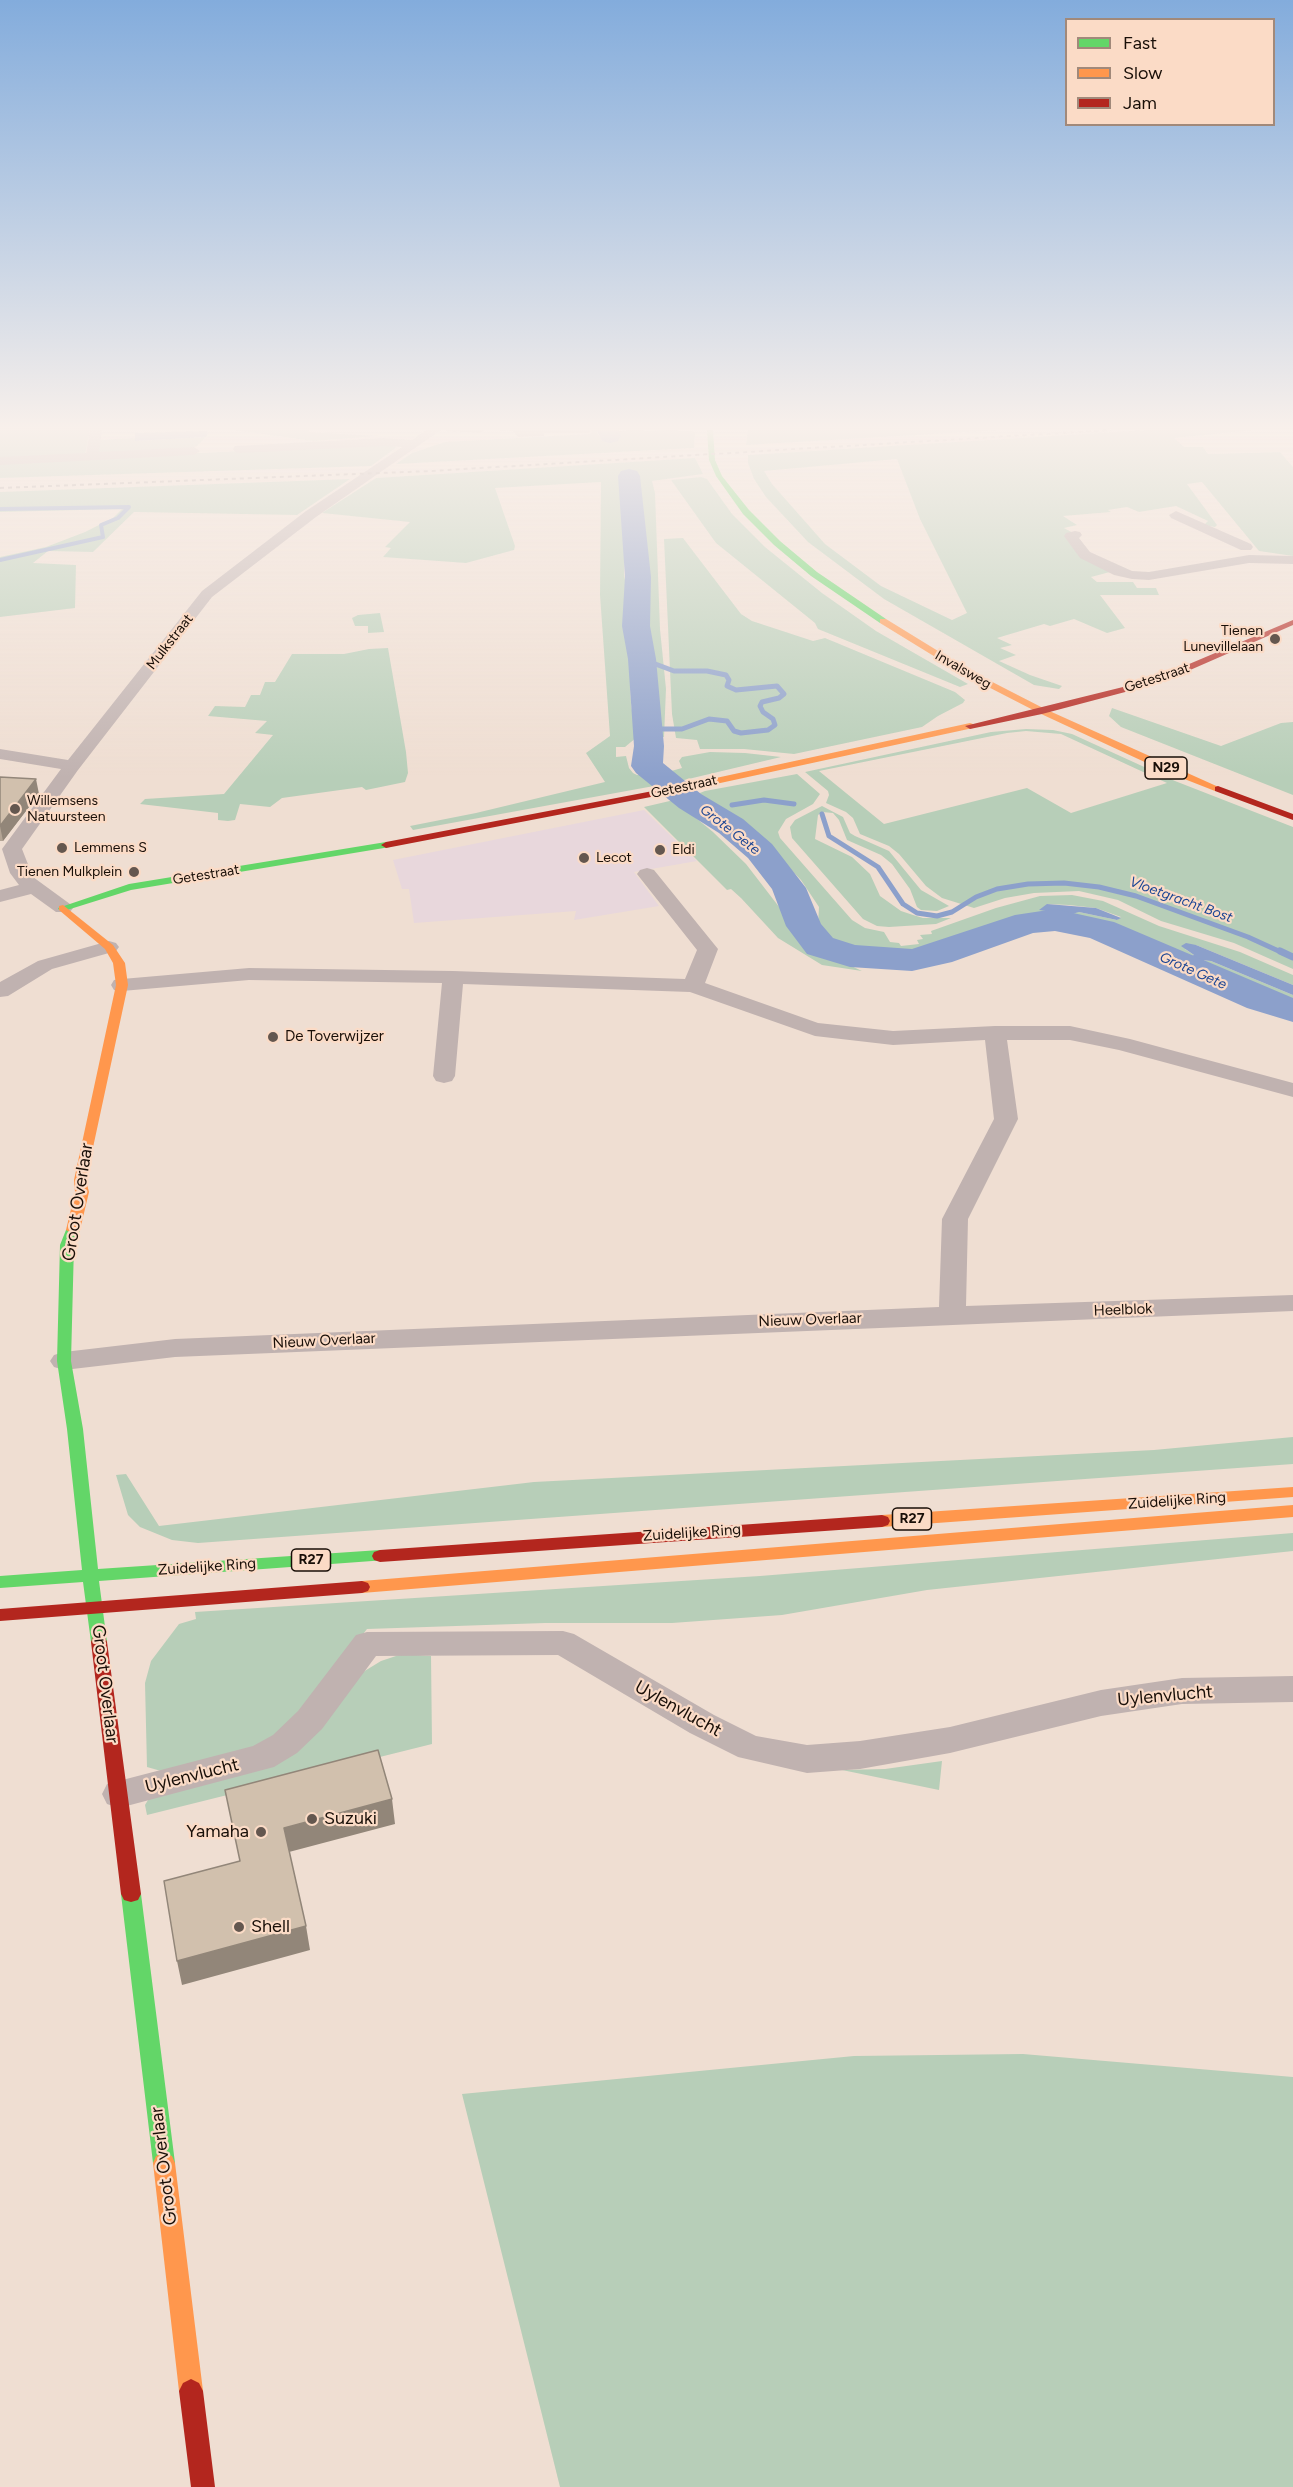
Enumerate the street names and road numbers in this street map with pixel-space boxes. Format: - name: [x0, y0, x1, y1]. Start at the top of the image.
- street label: Mulkstraat: [143, 611, 197, 673]
- street label: Invalsweg: [932, 647, 994, 693]
- street label: Getestraat: [1122, 660, 1192, 696]
- road number: N29: [1145, 757, 1187, 779]
- street label: Getestraat: [649, 772, 719, 802]
- street label: Getestraat: [171, 861, 241, 889]
- street label: Groot Overlaar: [58, 1141, 98, 1263]
- street label: Heelblok: [1093, 1300, 1153, 1320]
- street label: Nieuw Overlaar: [758, 1309, 862, 1331]
- street label: Nieuw Overlaar: [272, 1329, 376, 1353]
- street label: Zuidelijke Ring: [1127, 1489, 1227, 1513]
- road number: R27: [892, 1508, 932, 1530]
- street label: Zuidelijke Ring: [642, 1521, 742, 1545]
- road number: R27: [292, 1549, 330, 1571]
- street label: Zuidelijke Ring: [157, 1555, 257, 1579]
- street label: Groot Overlaar: [87, 1623, 123, 1745]
- street label: Uylenvlucht: [631, 1676, 725, 1742]
- street label: Uylenvlucht: [1116, 1681, 1214, 1711]
- street label: Uylenvlucht: [143, 1754, 241, 1798]
- street label: Groot Overlaar: [146, 2105, 182, 2227]

